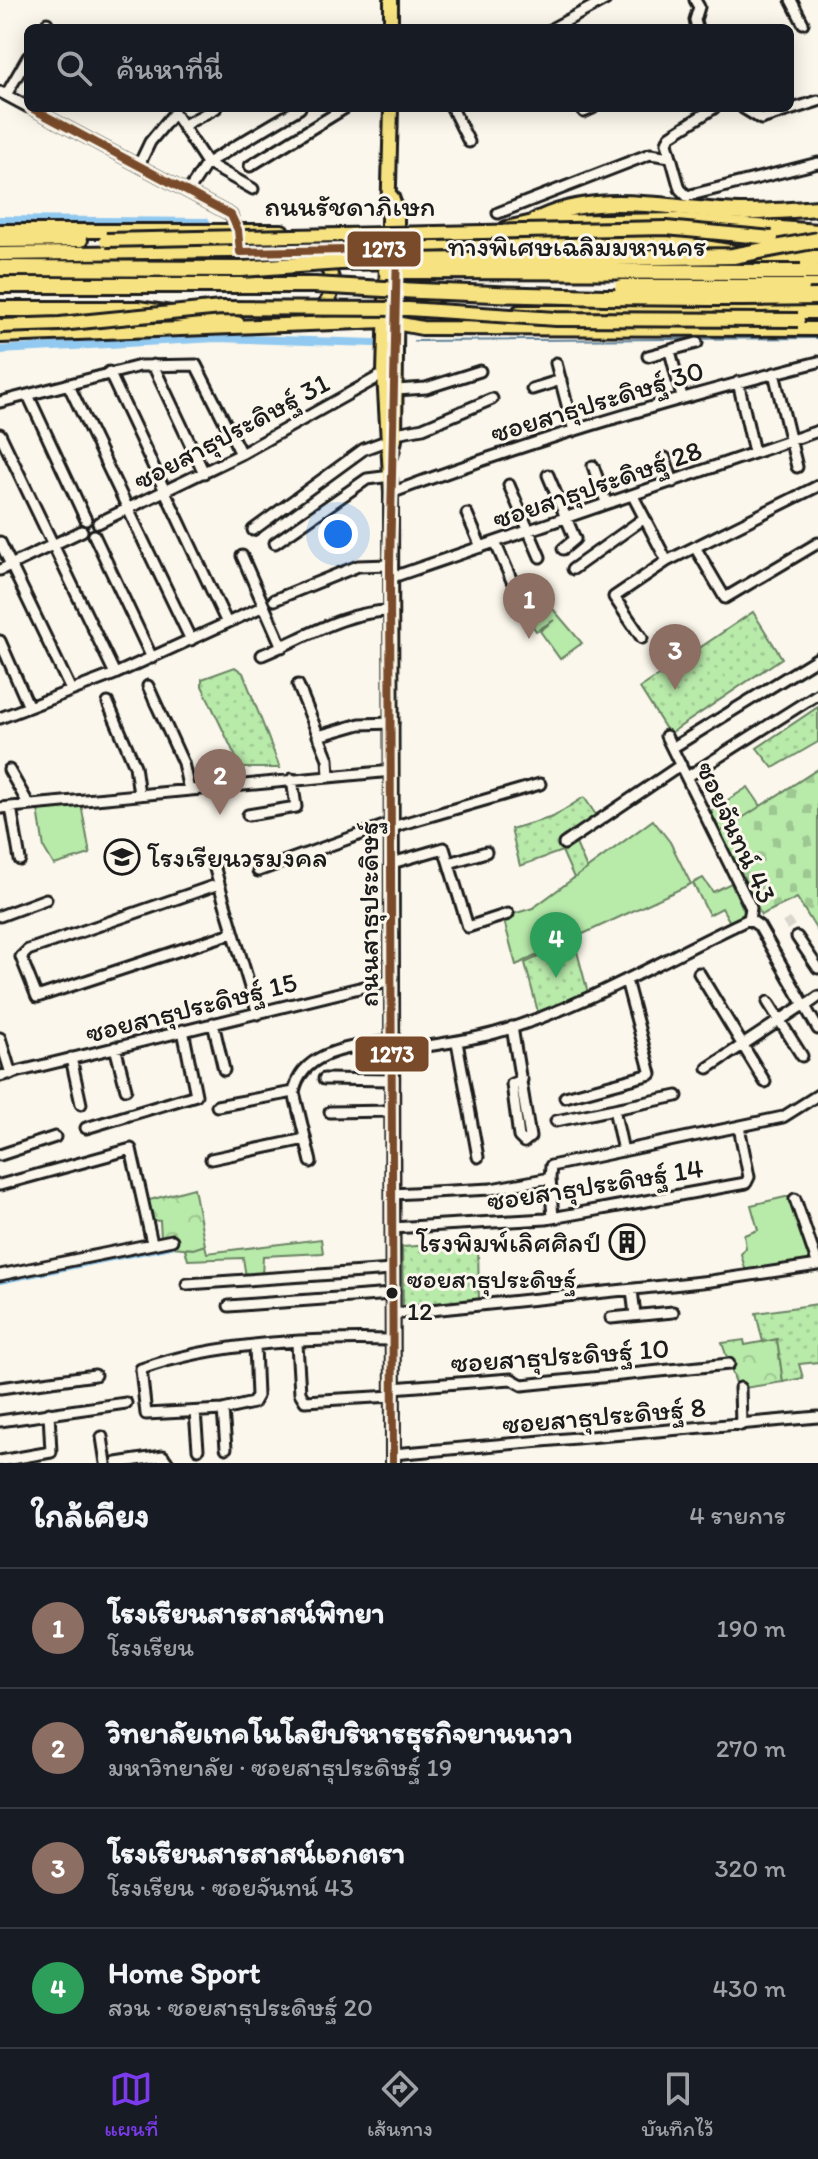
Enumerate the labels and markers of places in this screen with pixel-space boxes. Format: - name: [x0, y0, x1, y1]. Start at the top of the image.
- pin: 1: [503, 573, 555, 639]
- pin: 3: [649, 624, 701, 690]
- pin: 2: [194, 749, 246, 815]
- school or university icon: โรงเรียนวรมงคล: [103, 838, 141, 876]
- place label: โรงเรียนวรมงคล: [147, 840, 328, 874]
- pin: 4: [530, 912, 582, 978]
- building icon: โรงพิมพ์เลิศศิลป์: [608, 1223, 646, 1261]
- place label: โรงพิมพ์เลิศศิลป์: [415, 1225, 601, 1259]
- place label: ซอยสาธุประดิษฐ์ 12: [407, 1263, 576, 1327]
- marker: ซอยสาธุประดิษฐ์ 12: [384, 1285, 400, 1301]

